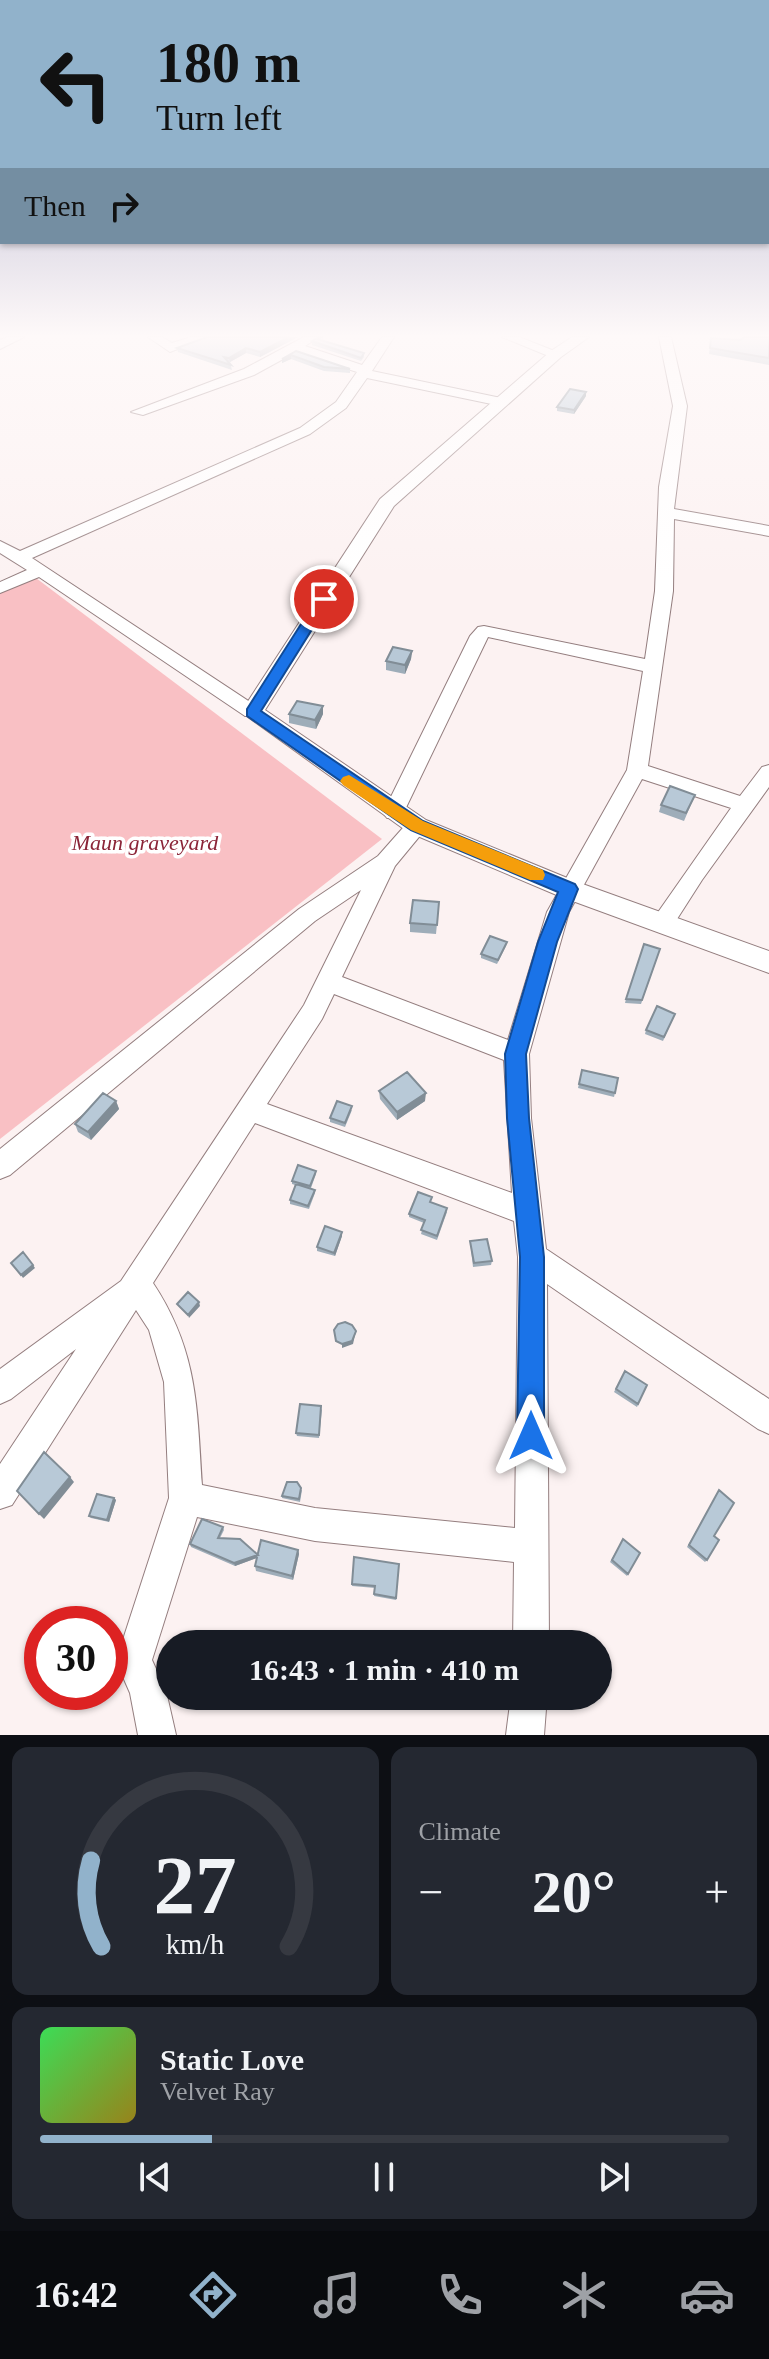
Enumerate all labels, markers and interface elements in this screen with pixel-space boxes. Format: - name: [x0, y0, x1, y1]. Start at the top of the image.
- icon: left: [24, 32, 128, 136]
- text: 180 m: [156, 32, 301, 94]
- text: Turn left: [156, 98, 282, 138]
- icon: right: [102, 184, 146, 228]
- text: Then: [24, 189, 86, 222]
- pin: [290, 565, 358, 633]
- icon: arrive: [302, 577, 346, 621]
- park label: Maun graveyard: [71, 830, 219, 855]
- position arrow: [489, 1394, 573, 1478]
- speed limit sign: 30: [24, 1606, 128, 1710]
- text: 16:43 · 1 min · 410 m: [249, 1653, 519, 1686]
- text: Climate: [419, 1817, 501, 1846]
- text: 27: [154, 1839, 237, 1931]
- text: 20°: [532, 1859, 616, 1925]
- text: −: [419, 1868, 443, 1917]
- text: +: [704, 1868, 729, 1917]
- text: km/h: [166, 1929, 225, 1960]
- text: Static Love: [160, 2043, 304, 2076]
- text: Velvet Ray: [160, 2077, 275, 2106]
- icon: previous: [133, 2155, 177, 2199]
- icon: pause: [362, 2155, 406, 2199]
- icon: next: [592, 2155, 636, 2199]
- icon: directions: [185, 2267, 241, 2323]
- icon: music: [309, 2267, 365, 2323]
- icon: phone: [432, 2267, 488, 2323]
- icon: climate: [556, 2267, 612, 2323]
- icon: car: [679, 2267, 735, 2323]
- text: 16:42: [34, 2275, 118, 2315]

